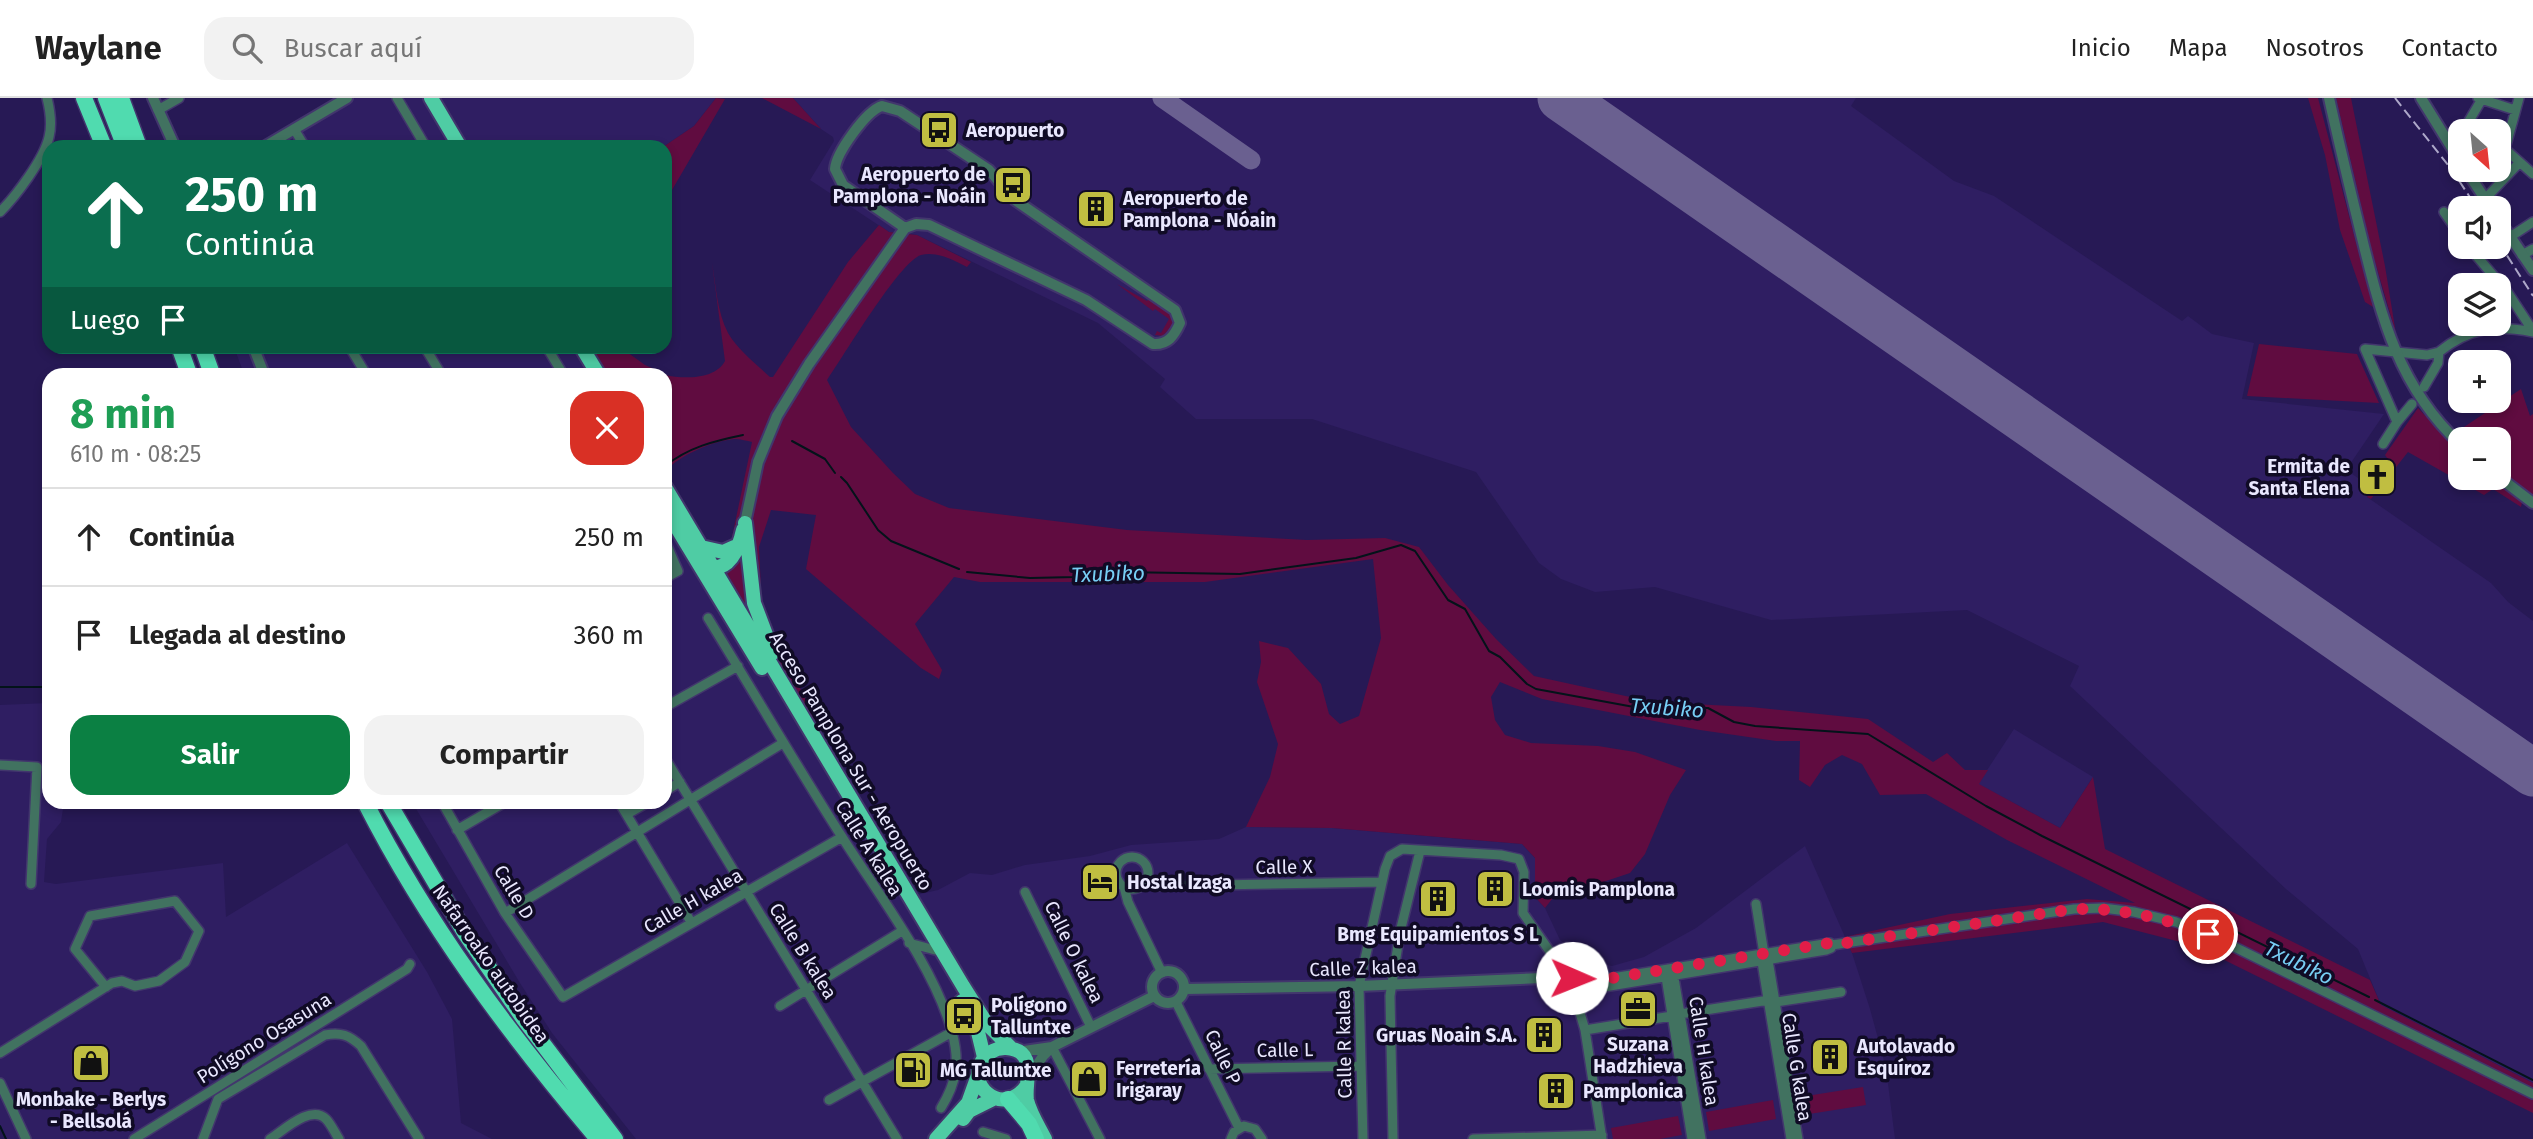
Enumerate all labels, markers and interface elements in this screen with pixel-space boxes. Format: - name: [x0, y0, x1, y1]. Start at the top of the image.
- search box: [204, 17, 694, 80]
- text: Waylane: [35, 28, 162, 68]
- icon: search: [228, 29, 266, 67]
- text: Buscar aquí: [284, 33, 422, 64]
- text: Inicio: [2071, 34, 2131, 62]
- text: Mapa: [2169, 34, 2228, 62]
- text: Nosotros: [2266, 34, 2364, 62]
- text: Contacto: [2402, 34, 2498, 62]
- bus stop icon: Aeropuerto: [918, 109, 960, 151]
- place label: Aeropuerto: [965, 119, 1064, 142]
- north arrow: [2448, 119, 2511, 182]
- map controls: [2448, 119, 2511, 490]
- place label: Aeropuerto de Pamplona - Noáin: [833, 163, 986, 208]
- bus stop icon: Aeropuerto de Pamplona - Noáin: [992, 164, 1034, 206]
- text: 250 m: [185, 165, 318, 224]
- icon: ahead: [70, 168, 161, 259]
- place label: Aeropuerto de Pamplona - Nóain: [1122, 187, 1276, 232]
- building icon: Aeropuerto de Pamplona - Nóain: [1075, 188, 1117, 230]
- button: sound: [2448, 196, 2511, 259]
- text: Continúa: [185, 225, 315, 263]
- button: layers: [2448, 273, 2511, 336]
- icon: arrive: [154, 301, 192, 339]
- text: Luego: [70, 305, 140, 336]
- button: +: [2448, 350, 2511, 413]
- text: 8 min: [70, 389, 176, 439]
- button: close: [570, 391, 644, 465]
- button: −: [2448, 427, 2511, 490]
- text: 610 m · 08:25: [70, 440, 201, 468]
- place label: Ermita de Santa Elena: [2249, 455, 2350, 500]
- church icon: Ermita de Santa Elena: [2356, 456, 2398, 498]
- icon: ahead: [70, 518, 108, 556]
- text: Continúa: [129, 522, 235, 553]
- text: 250 m: [574, 522, 644, 553]
- water label: Txubiko: [1071, 560, 1145, 588]
- icon: arrive: [70, 616, 108, 654]
- text: Llegada al destino: [129, 620, 346, 651]
- text: 360 m: [573, 620, 644, 651]
- street label: Acceso Pamplona Sur - Aeropuerto: [764, 627, 938, 895]
- water label: Txubiko: [1629, 692, 1705, 724]
- button: Salir: [70, 715, 350, 795]
- button: Compartir: [364, 715, 644, 795]
- street label: Calle A kalea: [830, 796, 908, 900]
- street label: Calle X: [1255, 855, 1314, 879]
- street label: Calle D: [489, 861, 539, 923]
- hotel icon: Hostal Izaga: [1079, 861, 1121, 903]
- street label: Calle H kalea: [639, 863, 747, 939]
- building icon: Loomis Pamplona: [1474, 868, 1516, 910]
- place label: Hostal Izaga: [1127, 871, 1232, 894]
- building icon: Bmg Equipamientos S L: [1417, 878, 1459, 920]
- place label: Loomis Pamplona: [1522, 878, 1675, 901]
- street label: Nafarroako autobidea: [428, 880, 554, 1048]
- street label: Calle O kalea: [1039, 897, 1109, 1007]
- street label: Calle B kalea: [764, 899, 842, 1003]
- pin: [2178, 904, 2238, 964]
- icon: arrive: [2189, 915, 2227, 953]
- place label: Bmg Equipamientos S L: [1337, 923, 1539, 946]
- water label: Txubiko: [2260, 935, 2338, 991]
- position arrow: [1535, 941, 1609, 1015]
- street label: Calle Z kalea: [1309, 955, 1417, 981]
- street label: Polígono Osasuna: [193, 987, 335, 1089]
- office icon: Suzana Hadzhieva: [1617, 988, 1659, 1030]
- street label: Calle R kalea: [1332, 989, 1356, 1099]
- place label: Polígono Talluntxe: [991, 994, 1071, 1039]
- bus stop icon: Polígono Talluntxe: [943, 995, 985, 1037]
- street label: Calle H kalea: [1684, 995, 1724, 1107]
- street label: Calle G kalea: [1777, 1011, 1817, 1123]
- building icon: Gruas Noain S.A.: [1523, 1014, 1565, 1056]
- place label: Gruas Noain S.A.: [1376, 1024, 1517, 1047]
- street label: Calle P: [1200, 1026, 1246, 1088]
- place label: Suzana Hadzhieva: [1593, 1033, 1683, 1078]
- place label: Autolavado Esquíroz: [1856, 1035, 1955, 1080]
- building icon: Autolavado Esquíroz: [1809, 1036, 1851, 1078]
- street label: Calle L: [1257, 1038, 1314, 1062]
- shop icon: Monbake - Berlys - Bellsolá: [70, 1042, 112, 1084]
- fuel station icon: MG Talluntxe: [892, 1049, 934, 1091]
- place label: Ferretería Irigaray: [1116, 1057, 1201, 1102]
- shop icon: Ferretería Irigaray: [1068, 1058, 1110, 1100]
- place label: MG Talluntxe: [940, 1059, 1051, 1082]
- building icon: Pamplonica: [1535, 1070, 1577, 1112]
- place label: Pamplonica: [1583, 1080, 1684, 1103]
- place label: Monbake - Berlys - Bellsolá: [16, 1088, 166, 1133]

